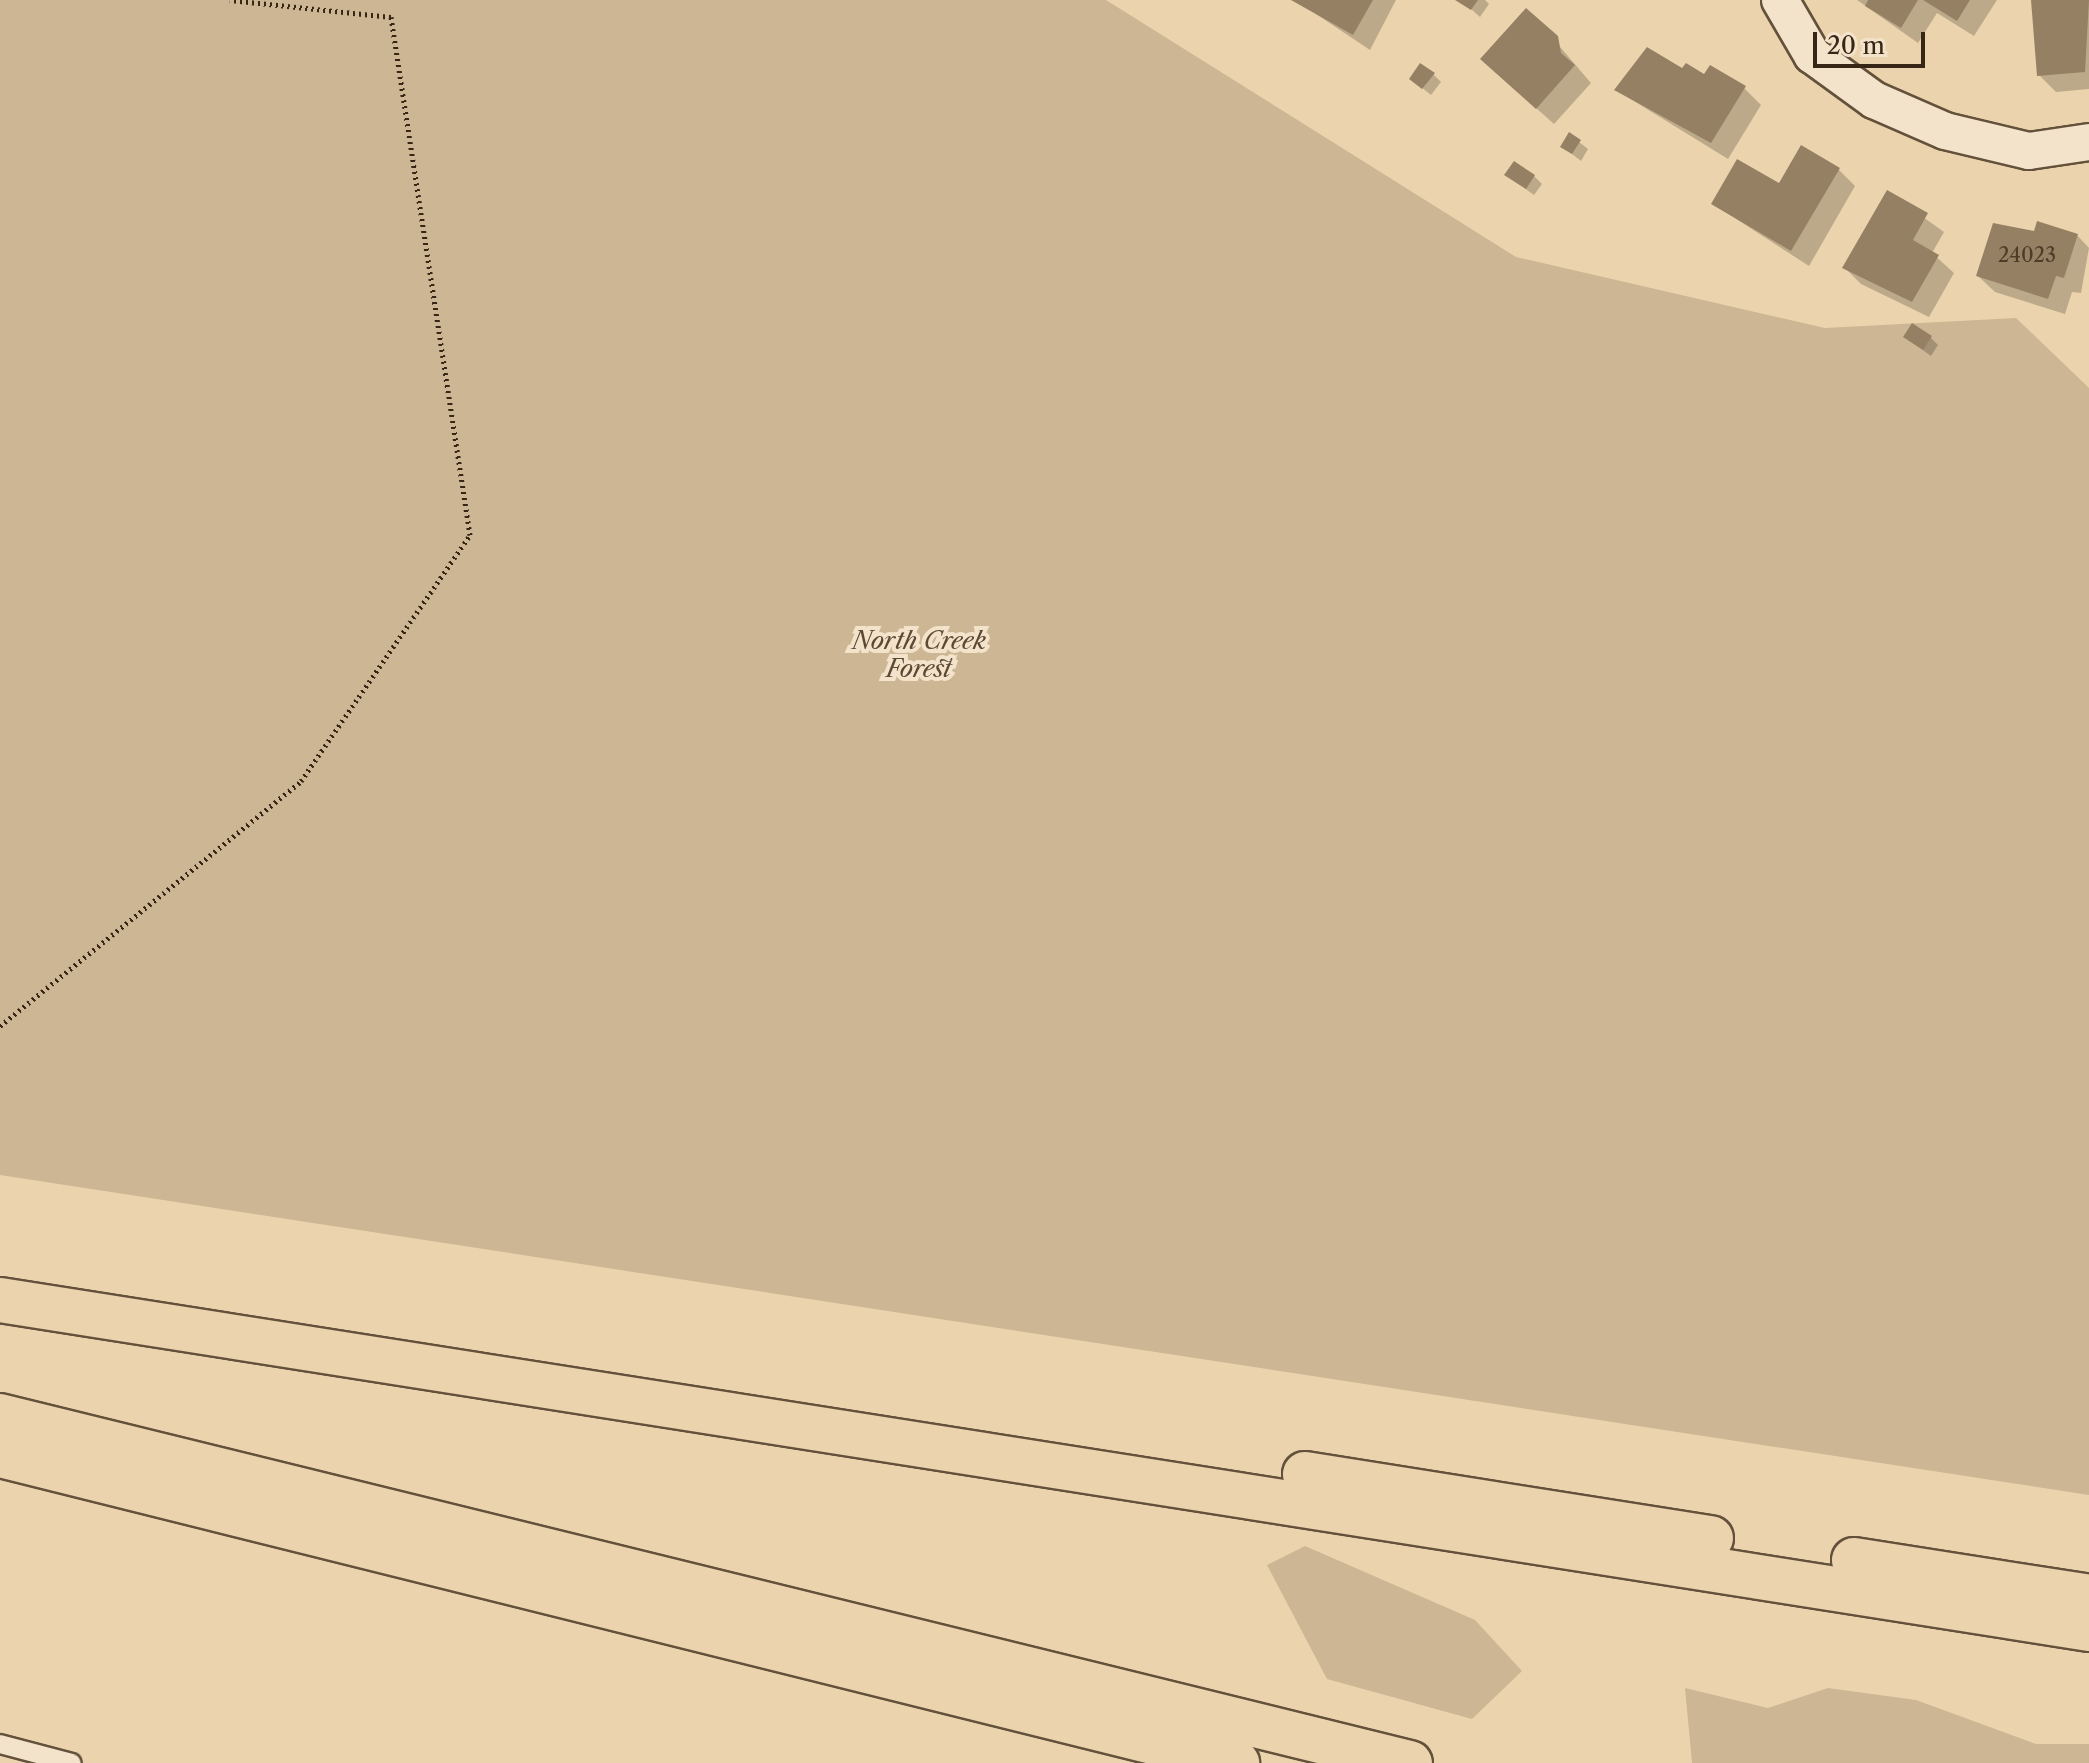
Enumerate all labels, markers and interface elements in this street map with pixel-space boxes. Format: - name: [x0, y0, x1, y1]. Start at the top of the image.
- scale bar: [1817, 16, 1929, 66]
- text: 20 m: [1827, 31, 1885, 60]
- house number: 24023: [1998, 243, 2056, 267]
- park label: North Creek Forest: [852, 627, 986, 683]

